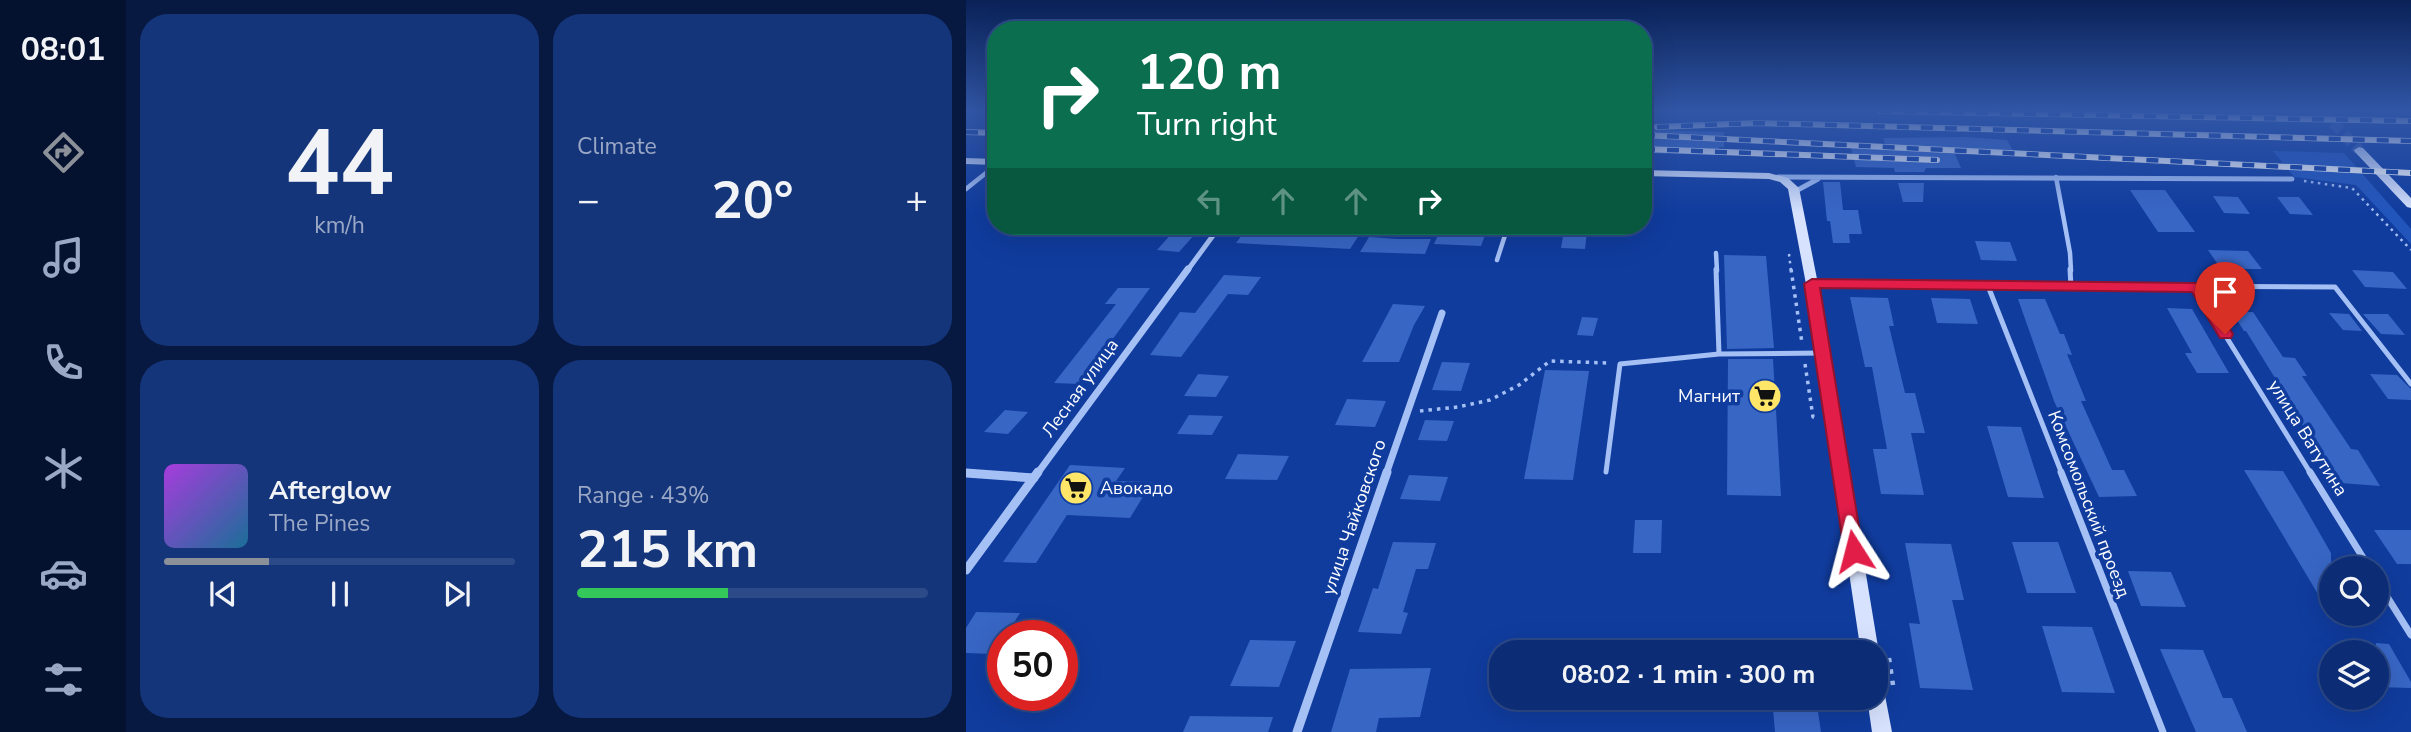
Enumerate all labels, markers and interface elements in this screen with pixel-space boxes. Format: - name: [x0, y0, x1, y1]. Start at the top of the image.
- text: 08:01: [21, 28, 105, 71]
- text: 120 m: [1137, 39, 1281, 106]
- icon: right: [1022, 49, 1113, 140]
- text: 44: [285, 102, 394, 226]
- text: Turn right: [1137, 103, 1277, 146]
- icon: directions: [39, 128, 88, 177]
- text: Climate: [577, 131, 657, 162]
- text: 20°: [711, 165, 794, 236]
- text: −: [577, 175, 600, 226]
- text: +: [905, 175, 928, 226]
- icon: left: [1191, 182, 1229, 220]
- icon: ahead: [1264, 182, 1302, 220]
- icon: ahead: [1337, 182, 1375, 220]
- icon: right: [1410, 182, 1448, 220]
- text: km/h: [314, 210, 365, 241]
- icon: music: [39, 233, 88, 282]
- pin: [2195, 262, 2255, 334]
- icon: arrive: [2206, 273, 2244, 311]
- street label: Лесная улица: [1036, 334, 1124, 442]
- icon: phone: [39, 338, 88, 387]
- street label: улица Ватутина: [2263, 375, 2353, 501]
- supermarket icon: Магнит: [1746, 377, 1784, 415]
- place label: Магнит: [1678, 384, 1740, 408]
- street label: Комсомольский проезд: [2042, 407, 2136, 601]
- street label: улица Чайковского: [1316, 436, 1392, 598]
- icon: climate: [39, 444, 88, 493]
- supermarket icon: Авокадо: [1057, 469, 1095, 507]
- text: Afterglow: [269, 473, 392, 508]
- place label: Авокадо: [1100, 476, 1173, 500]
- text: Range · 43%: [577, 480, 709, 511]
- text: The Pines: [269, 508, 370, 539]
- text: 215 km: [577, 514, 758, 585]
- position arrow: [1817, 514, 1891, 588]
- icon: car: [39, 549, 88, 598]
- map controls: [2319, 556, 2389, 710]
- button: search: [2319, 556, 2389, 626]
- icon: previous: [204, 575, 242, 613]
- icon: pause: [321, 575, 359, 613]
- icon: next: [438, 575, 476, 613]
- speed limit sign: 50: [987, 620, 1078, 711]
- button: layers: [2319, 640, 2389, 710]
- icon: filters: [39, 655, 88, 704]
- text: 08:02 · 1 min · 300 m: [1562, 657, 1815, 692]

